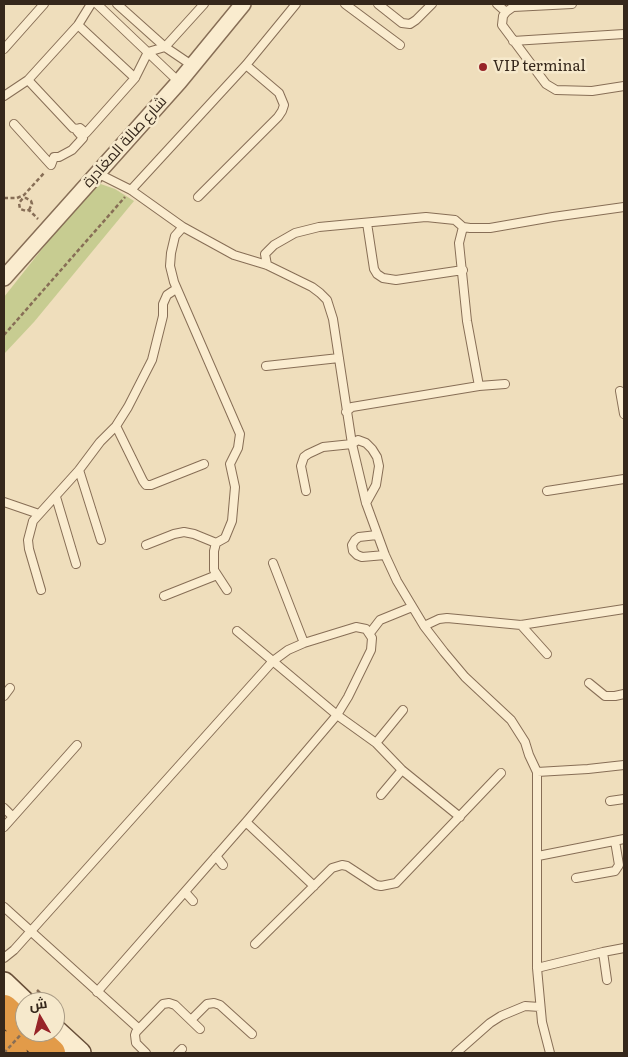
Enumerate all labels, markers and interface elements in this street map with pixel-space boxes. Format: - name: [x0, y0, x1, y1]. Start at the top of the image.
- place label: VIP terminal: [493, 58, 586, 76]
- marker: VIP terminal: [477, 61, 489, 73]
- street label: شارع صالة المغادرة: [79, 93, 171, 191]
- north arrow: [15, 992, 65, 1042]
- text: ش: [28, 992, 48, 1014]

